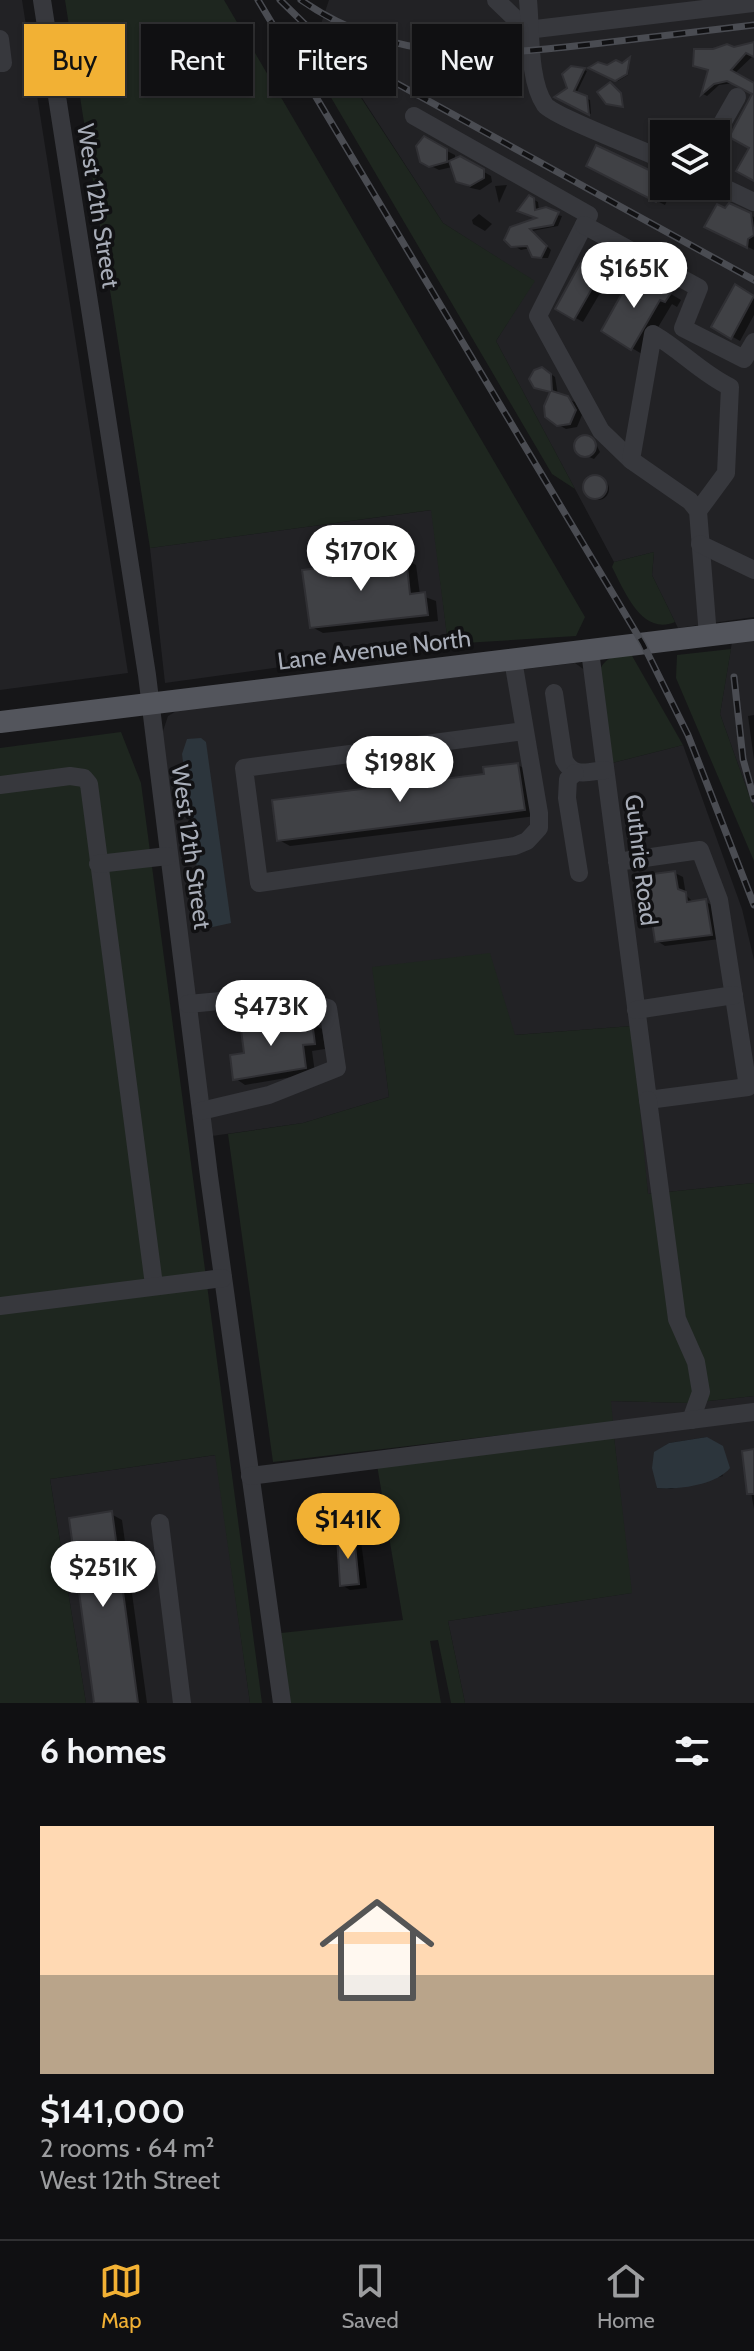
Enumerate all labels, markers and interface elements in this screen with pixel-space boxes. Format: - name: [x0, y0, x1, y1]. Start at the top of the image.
- chip: Buy: [24, 24, 125, 96]
- chip: Rent: [141, 24, 253, 96]
- chip: Filters: [269, 24, 396, 96]
- chip: New: [412, 24, 522, 96]
- map controls: [650, 120, 730, 200]
- button: layers: [650, 120, 730, 200]
- street label: West 12th Street: [71, 122, 126, 290]
- pin: $165K: [578, 242, 690, 310]
- text: $165K: [599, 252, 669, 284]
- pin: $170K: [305, 525, 417, 593]
- text: $170K: [325, 535, 397, 567]
- street label: Lane Avenue North: [276, 623, 472, 676]
- pin: $198K: [344, 736, 456, 804]
- text: $198K: [364, 746, 436, 778]
- street label: West 12th Street: [166, 763, 217, 931]
- street label: Guthrie Road: [619, 793, 664, 927]
- pin: $473K: [215, 980, 327, 1048]
- text: $473K: [234, 990, 308, 1022]
- pin: $141K: [292, 1493, 404, 1561]
- text: $141K: [315, 1503, 381, 1535]
- pin: $251K: [47, 1541, 159, 1609]
- text: $251K: [69, 1551, 137, 1583]
- icon: filters: [670, 1729, 714, 1773]
- text: 6 homes: [40, 1730, 166, 1772]
- icon: home: [305, 1878, 449, 2022]
- text: $141,000: [40, 2090, 185, 2132]
- text: 2 rooms · 64 m²: [40, 2132, 215, 2164]
- text: West 12th Street: [40, 2164, 220, 2196]
- tab: Map: [99, 2259, 143, 2334]
- tab: Saved: [341, 2259, 399, 2334]
- tab: Home: [597, 2259, 655, 2334]

